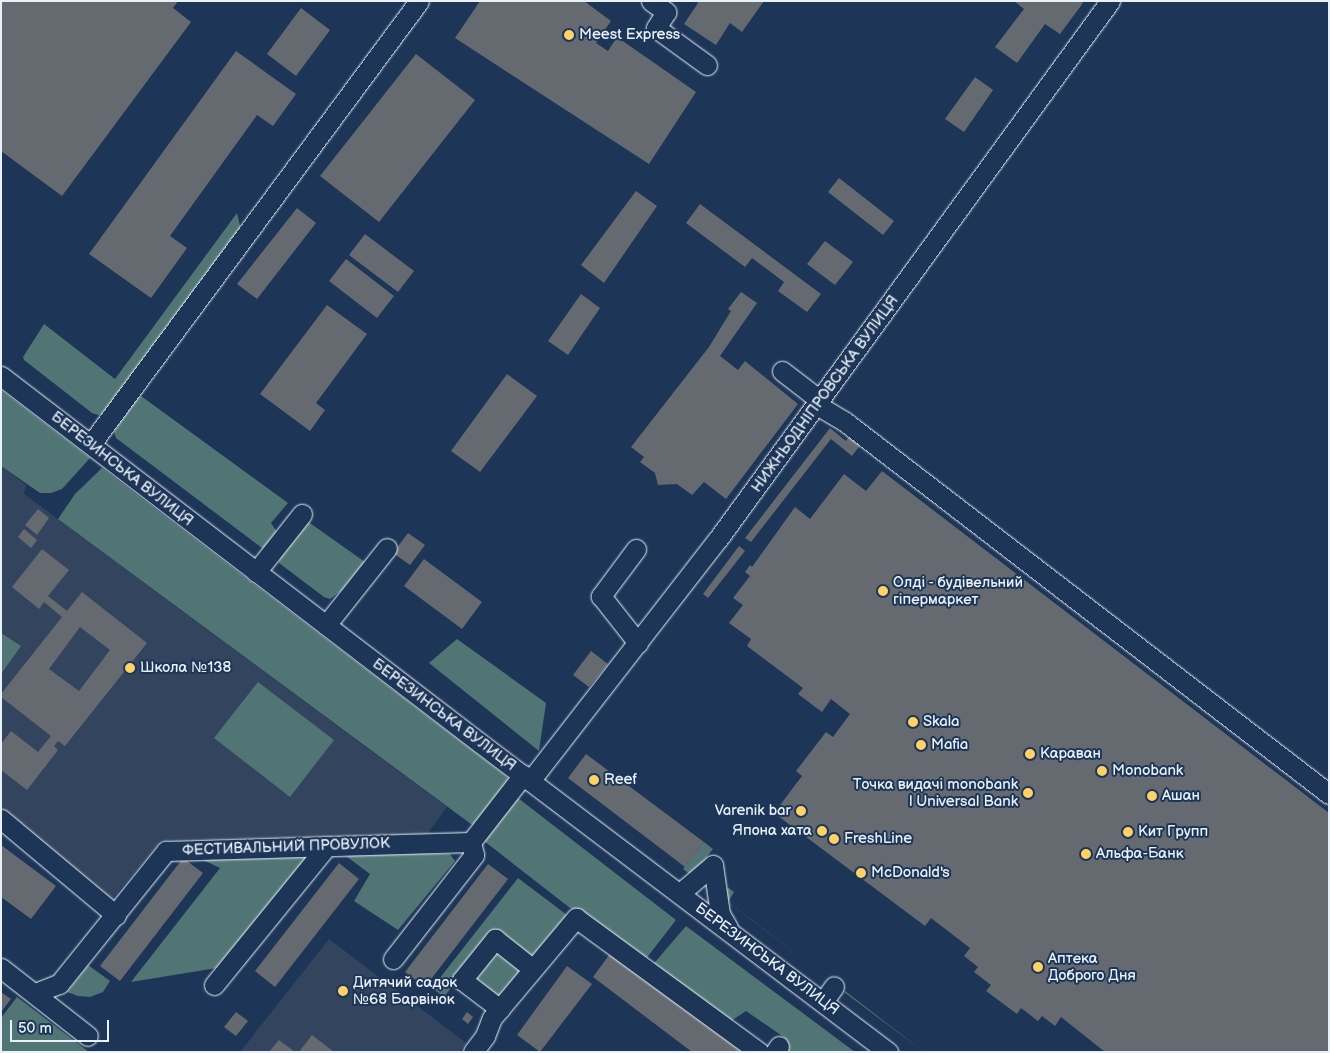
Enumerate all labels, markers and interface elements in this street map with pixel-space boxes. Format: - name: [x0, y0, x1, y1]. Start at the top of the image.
- place label: Meest Express: [579, 26, 680, 44]
- marker: Meest Express: [563, 29, 575, 41]
- street label: НИЖНЬОДНІПРОВСЬКА ВУЛИЦЯ: [748, 292, 902, 496]
- street label: БЕРЕЗИНСЬКА ВУЛИЦЯ: [47, 408, 197, 530]
- place label: Олді - будівельний гіпермаркет: [893, 573, 1024, 608]
- marker: Олді - будівельний гіпермаркет: [877, 585, 889, 597]
- street label: БЕРЕЗИНСЬКА ВУЛИЦЯ: [369, 655, 519, 775]
- place label: Школа №138: [140, 659, 231, 677]
- marker: Школа №138: [124, 662, 136, 674]
- place label: Skala: [923, 713, 959, 731]
- marker: Skala: [907, 716, 919, 728]
- place label: Mafia: [931, 736, 968, 754]
- marker: Mafia: [915, 739, 927, 751]
- place label: Караван: [1040, 745, 1101, 763]
- marker: Караван: [1024, 748, 1036, 760]
- place label: Monobank: [1112, 762, 1183, 780]
- marker: Monobank: [1096, 765, 1108, 777]
- place label: Reef: [604, 771, 637, 789]
- marker: Reef: [588, 774, 600, 786]
- place label: Точка видачі monobank | Universal Bank: [853, 775, 1018, 810]
- marker: Точка видачі monobank | Universal Bank: [1022, 787, 1034, 799]
- place label: Ашан: [1162, 787, 1200, 805]
- marker: Ашан: [1146, 790, 1158, 802]
- place label: Varenik bar: [715, 802, 791, 820]
- marker: Varenik bar: [795, 805, 807, 817]
- place label: Япона хата: [733, 822, 812, 840]
- place label: Кит Групп: [1138, 823, 1208, 841]
- marker: Япона хата: [816, 825, 828, 837]
- marker: Кит Групп: [1122, 826, 1134, 838]
- place label: FreshLine: [844, 830, 912, 848]
- marker: FreshLine: [828, 833, 840, 845]
- street label: ФЕСТИВАЛЬНИЙ ПРОВУЛОК: [182, 834, 390, 860]
- place label: Альфа-Банк: [1096, 845, 1184, 863]
- marker: Альфа-Банк: [1080, 848, 1092, 860]
- place label: McDonald's: [871, 864, 950, 882]
- marker: McDonald's: [855, 867, 867, 879]
- street label: БЕРЕЗИНСЬКА ВУЛИЦЯ: [692, 899, 842, 1019]
- place label: Аптека Доброго Дня: [1048, 949, 1136, 984]
- marker: Аптека Доброго Дня: [1032, 961, 1044, 973]
- place label: Дитячий садок №68 Барвінок: [353, 973, 457, 1008]
- marker: Дитячий садок №68 Барвінок: [337, 985, 349, 997]
- scale bar: [12, 1010, 111, 1042]
- text: 50 m: [18, 1019, 52, 1038]

